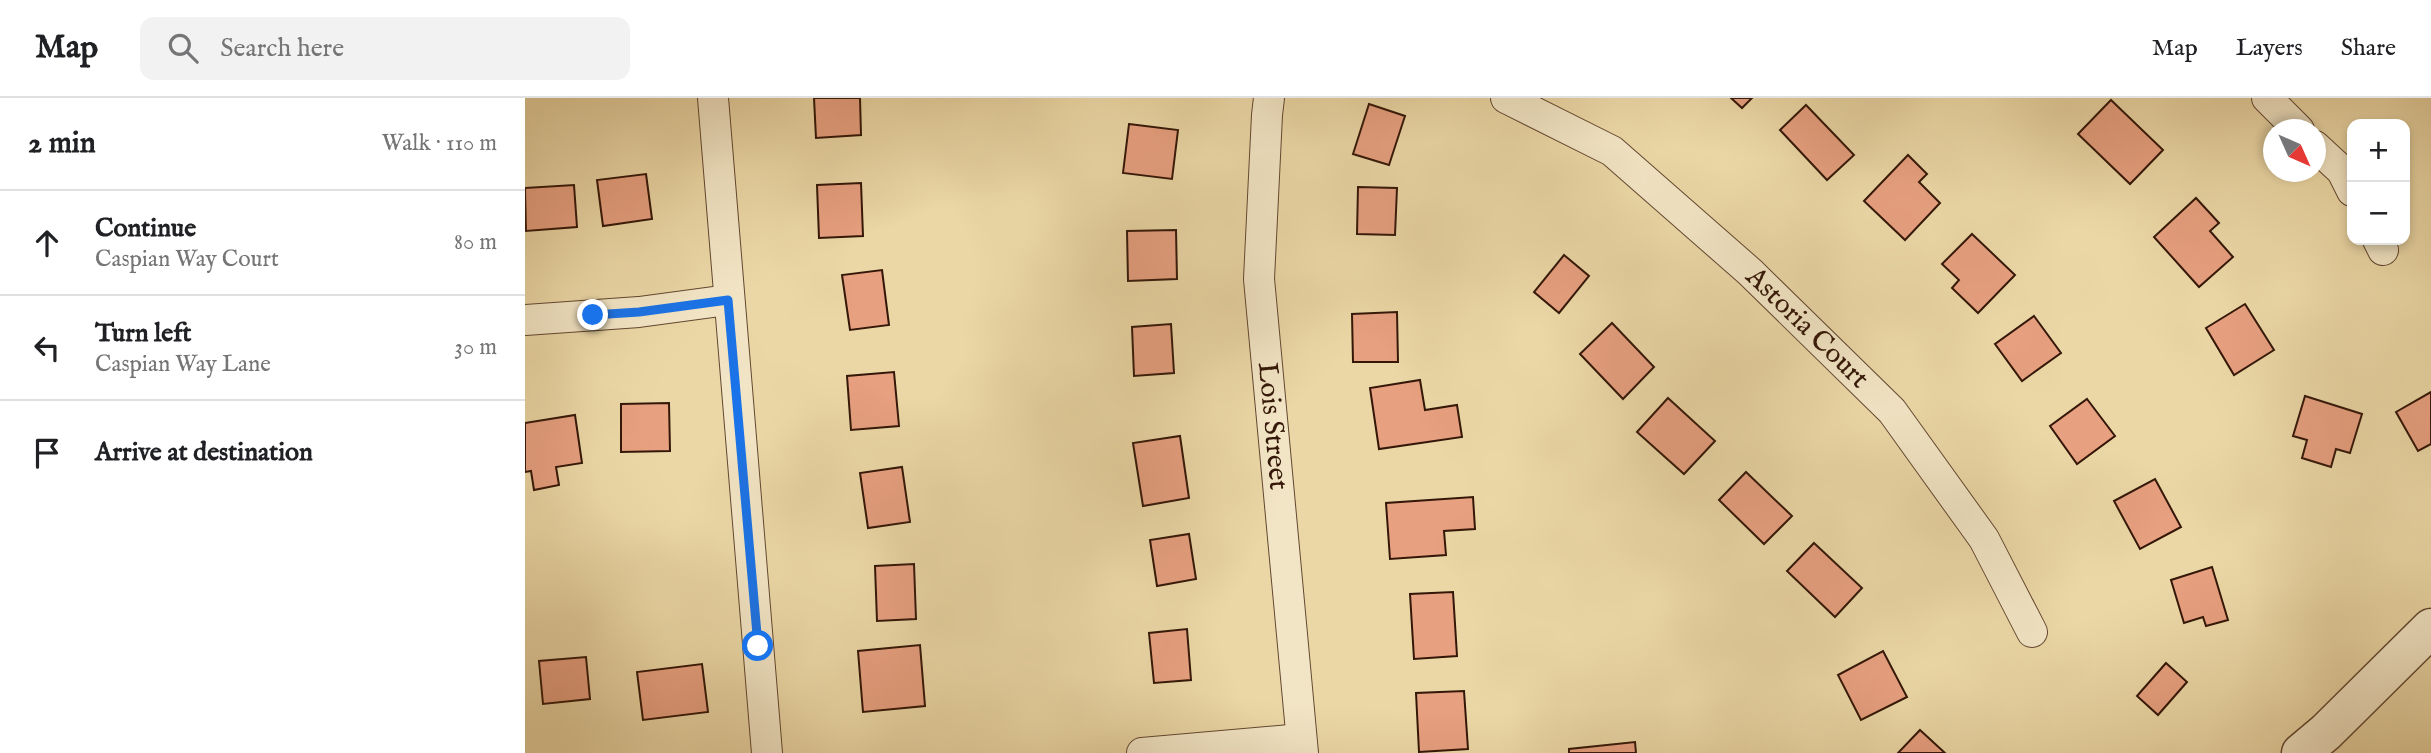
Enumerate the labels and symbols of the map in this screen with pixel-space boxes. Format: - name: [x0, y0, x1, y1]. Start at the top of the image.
- north arrow: [2263, 119, 2326, 182]
- street label: Astoria Court: [1737, 259, 1876, 396]
- route end: [577, 299, 608, 330]
- street label: Lois Street: [1249, 361, 1296, 492]
- route start: [742, 630, 773, 661]

